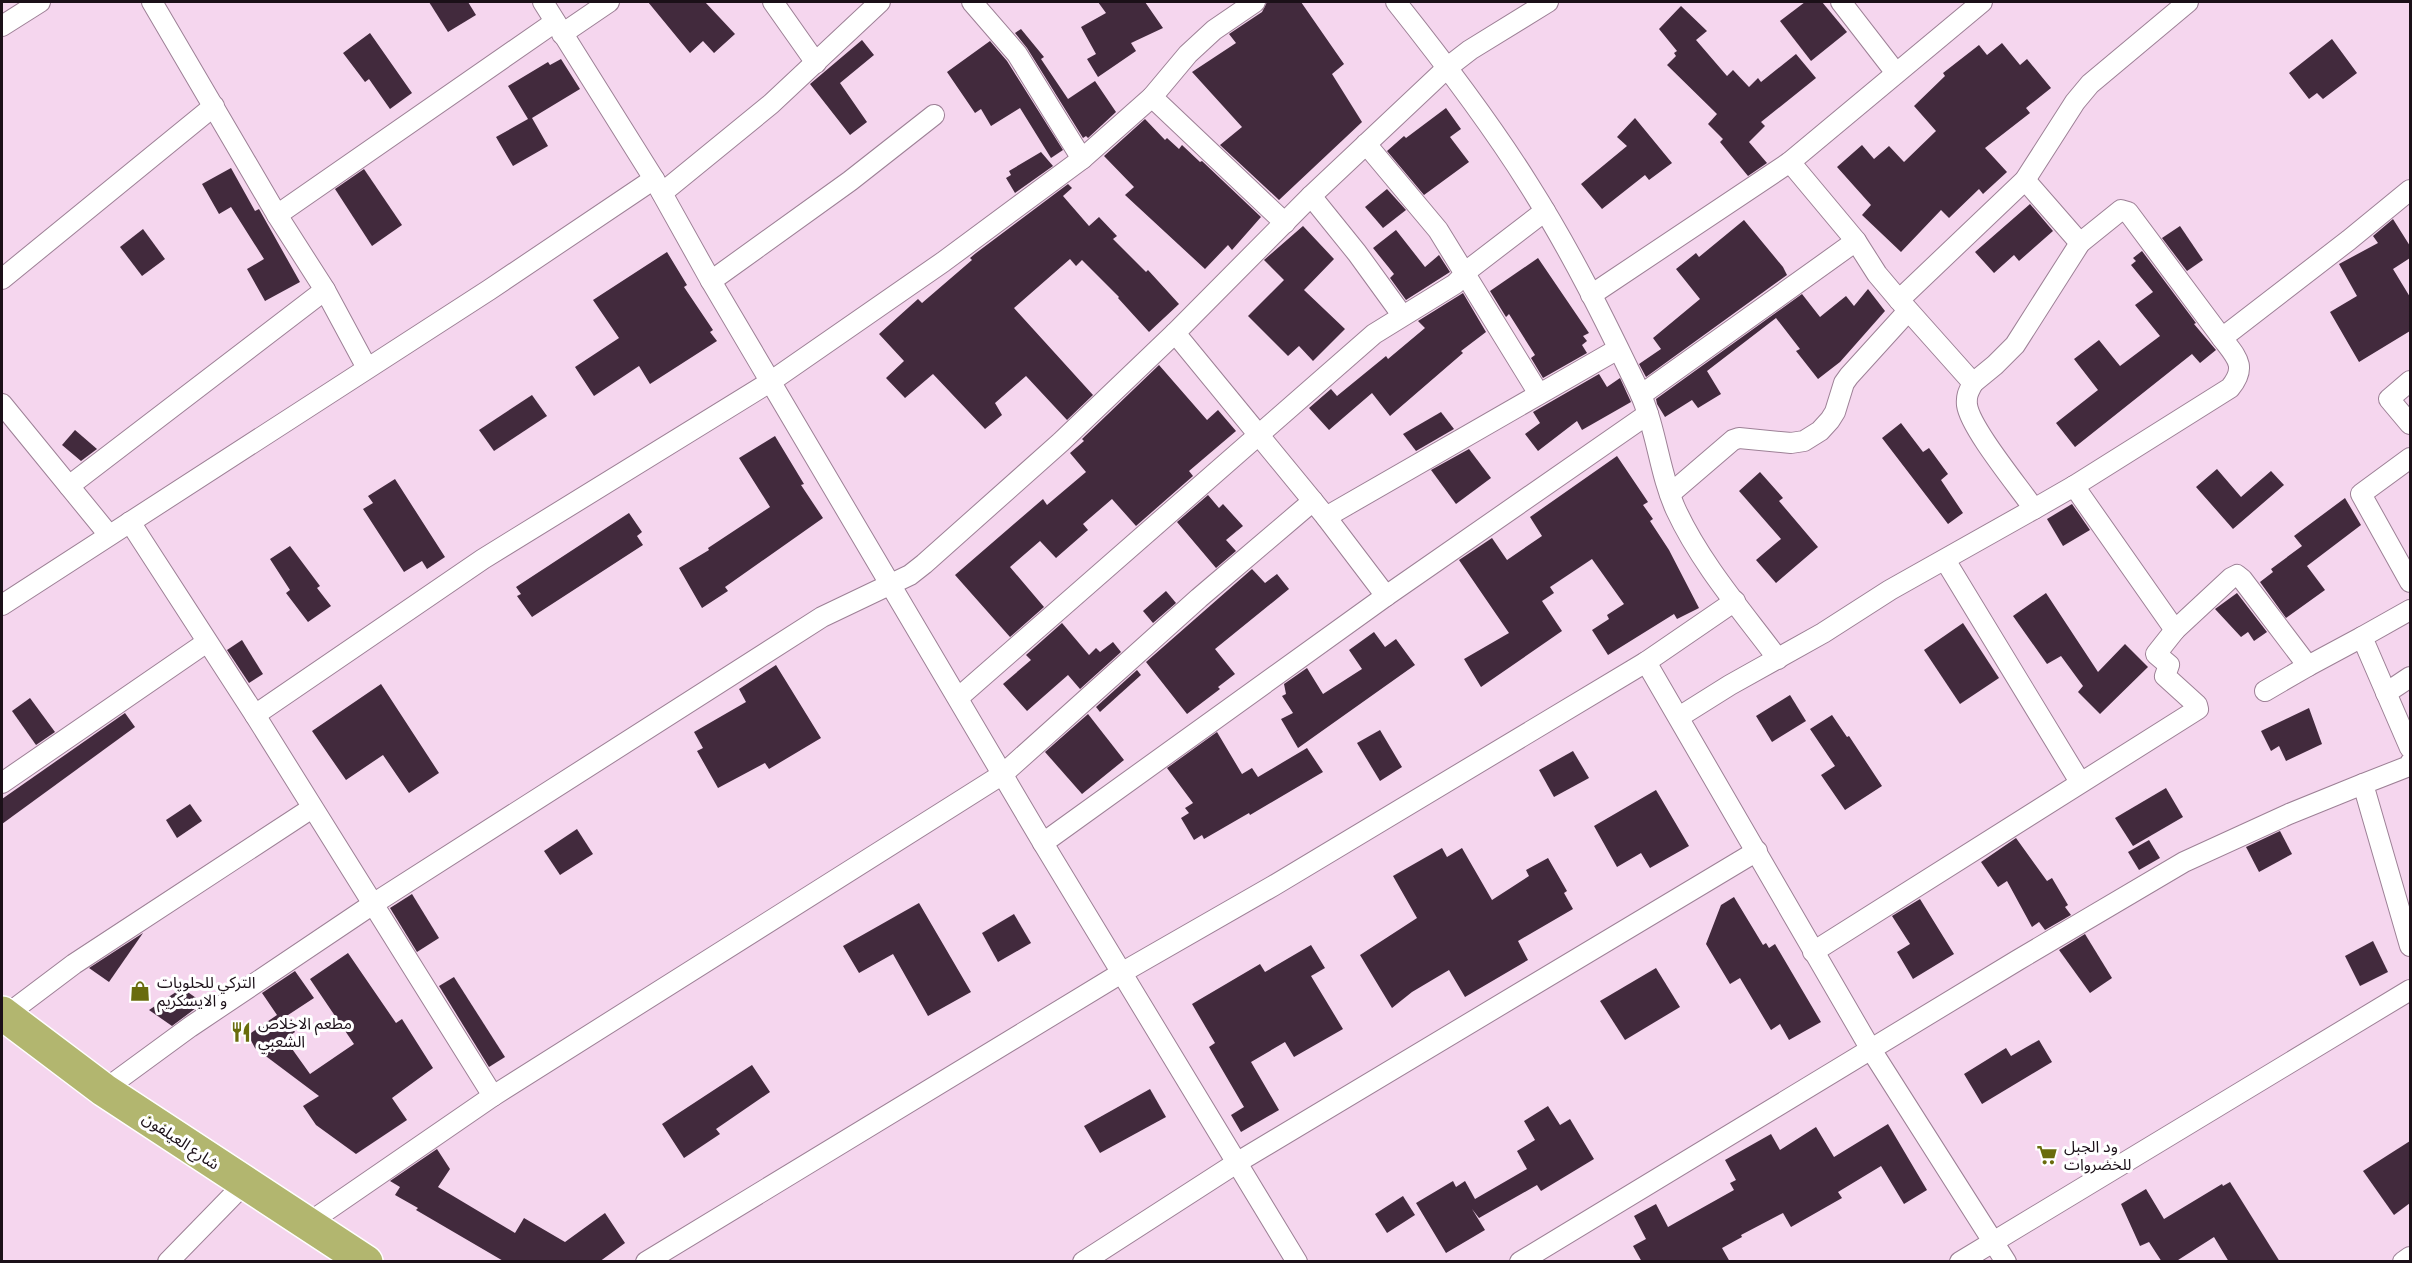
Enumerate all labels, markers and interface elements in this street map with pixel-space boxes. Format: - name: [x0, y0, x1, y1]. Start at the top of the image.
- place label: التركي للحلويات و الايسكريم: [157, 973, 256, 1013]
- shop icon: التركي للحلويات و الايسكريم: [128, 979, 152, 1003]
- place label: مطعم الاخلاص الشعبي: [258, 1014, 352, 1053]
- restaurant icon: مطعم الاخلاص الشعبي: [229, 1020, 253, 1044]
- street label: شارع العيلفون: [137, 1108, 223, 1176]
- place label: ود الجبل للخضروات: [2064, 1137, 2132, 1174]
- supermarket icon: ود الجبل للخضروات: [2035, 1143, 2059, 1167]

